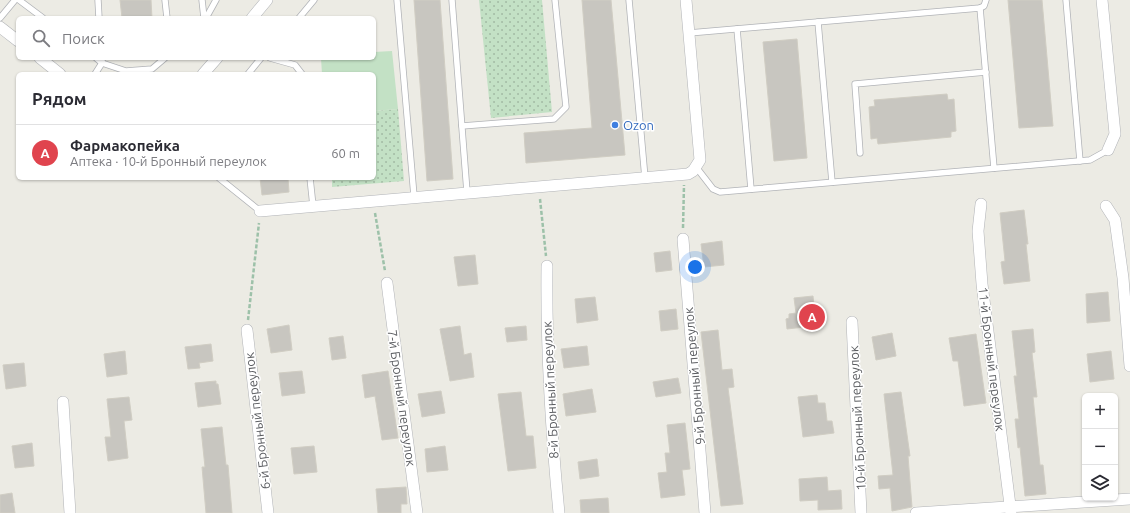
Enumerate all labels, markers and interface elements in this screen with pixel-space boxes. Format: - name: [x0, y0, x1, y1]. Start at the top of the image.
- search box: [16, 16, 376, 60]
- icon: search: [30, 27, 52, 49]
- text: Поиск: [62, 30, 105, 47]
- text: Рядом: [32, 89, 87, 108]
- place label: Ozon: [623, 118, 654, 132]
- marker: Ozon: [610, 120, 620, 130]
- text: Фармакопейка: [70, 137, 180, 154]
- text: A: [40, 146, 50, 160]
- text: 60 m: [331, 146, 360, 160]
- text: Аптека · 10-й Бронный переулок: [70, 154, 267, 168]
- your location: [685, 257, 705, 277]
- street label: 11-й Бронный переулок: [976, 286, 1008, 432]
- pin: A: [799, 302, 825, 332]
- street label: 9-й Бронный переулок: [681, 306, 707, 445]
- street label: 8-й Бронный переулок: [539, 320, 561, 459]
- street label: 7-й Бронный переулок: [385, 329, 419, 468]
- street label: 10-й Бронный переулок: [846, 345, 868, 491]
- street label: 6-й Бронный переулок: [242, 351, 272, 490]
- map controls: [1082, 393, 1118, 501]
- button: +: [1082, 393, 1118, 429]
- button: −: [1082, 429, 1118, 465]
- button: layers: [1082, 465, 1118, 501]

